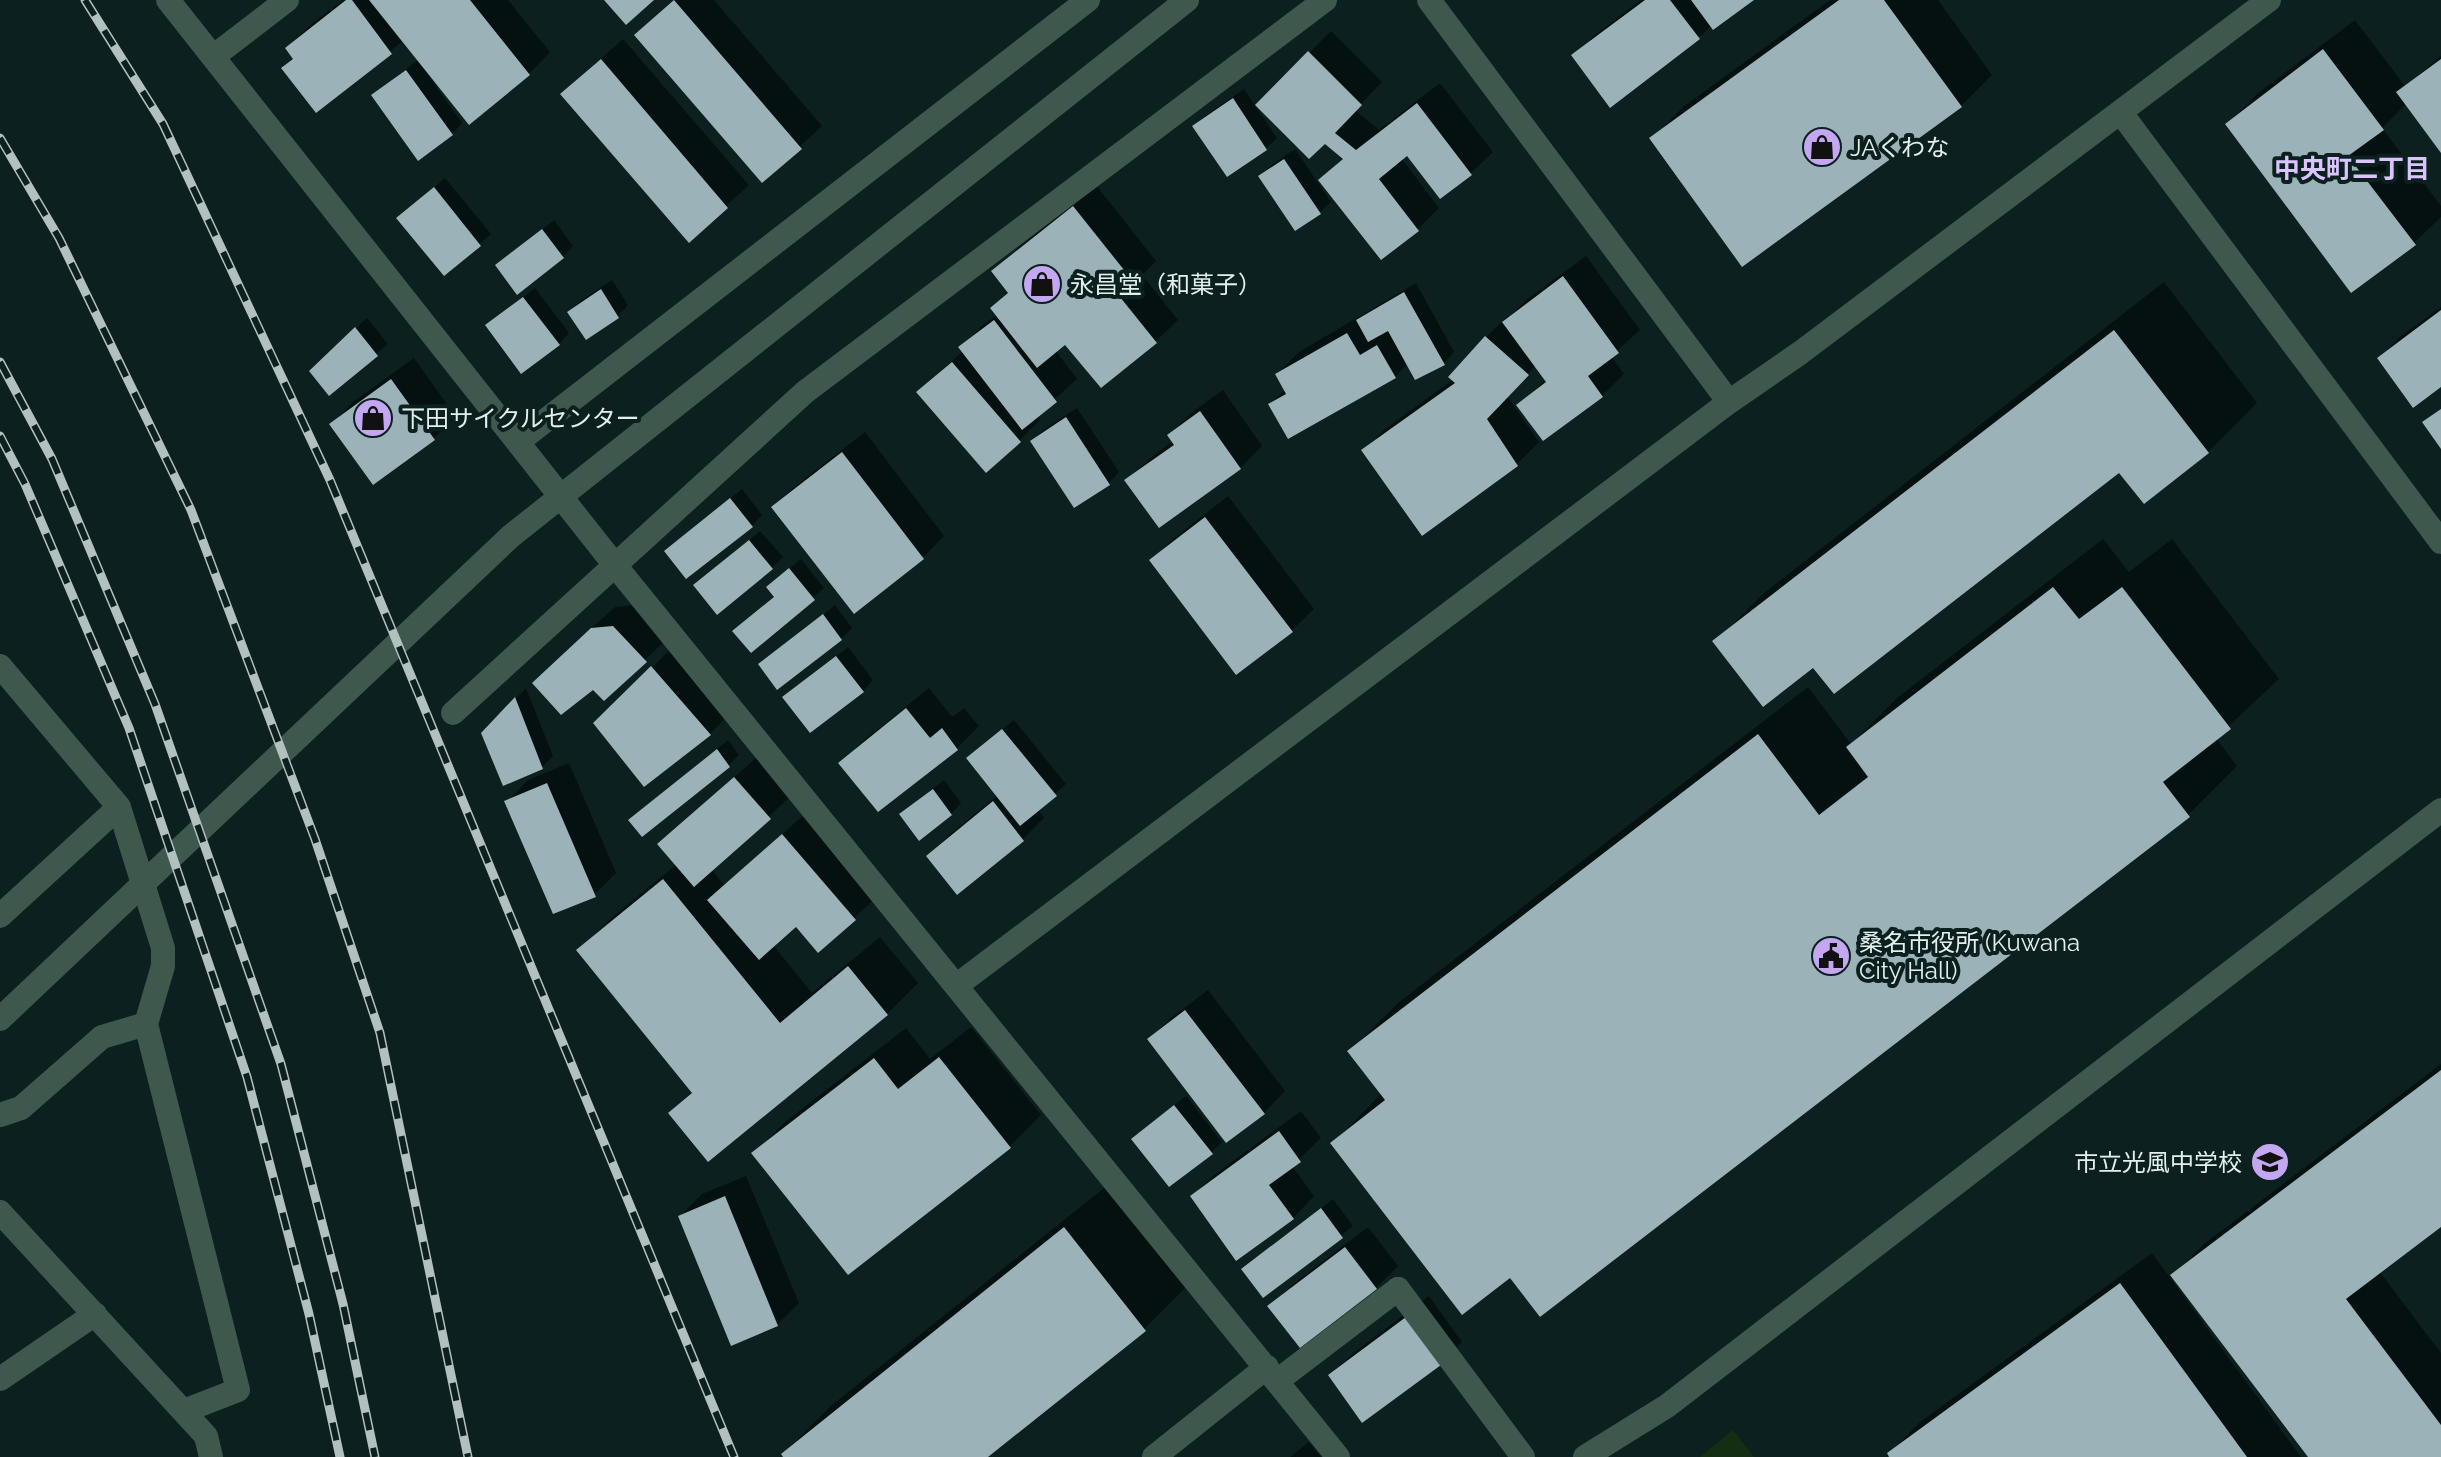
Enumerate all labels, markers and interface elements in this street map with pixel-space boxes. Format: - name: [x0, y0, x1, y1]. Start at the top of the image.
- shop icon: JAくわな: [1801, 126, 1843, 168]
- place label: JAくわな: [1850, 133, 1949, 162]
- district label: 中央町二丁目: [2274, 154, 2430, 184]
- shop icon: 永昌堂（和菓子）: [1021, 263, 1063, 305]
- place label: 永昌堂（和菓子）: [1070, 270, 1262, 299]
- shop icon: 下田サイクルセンター: [352, 397, 394, 439]
- place label: 下田サイクルセンター: [401, 404, 640, 433]
- place label: 桑名市役所 (Kuwana City Hall): [1859, 928, 2080, 985]
- public building icon: 桑名市役所 (Kuwana City Hall): [1810, 935, 1852, 977]
- school or university icon: 市立光風中学校: [2249, 1141, 2291, 1183]
- place label: 市立光風中学校: [2074, 1148, 2242, 1177]

